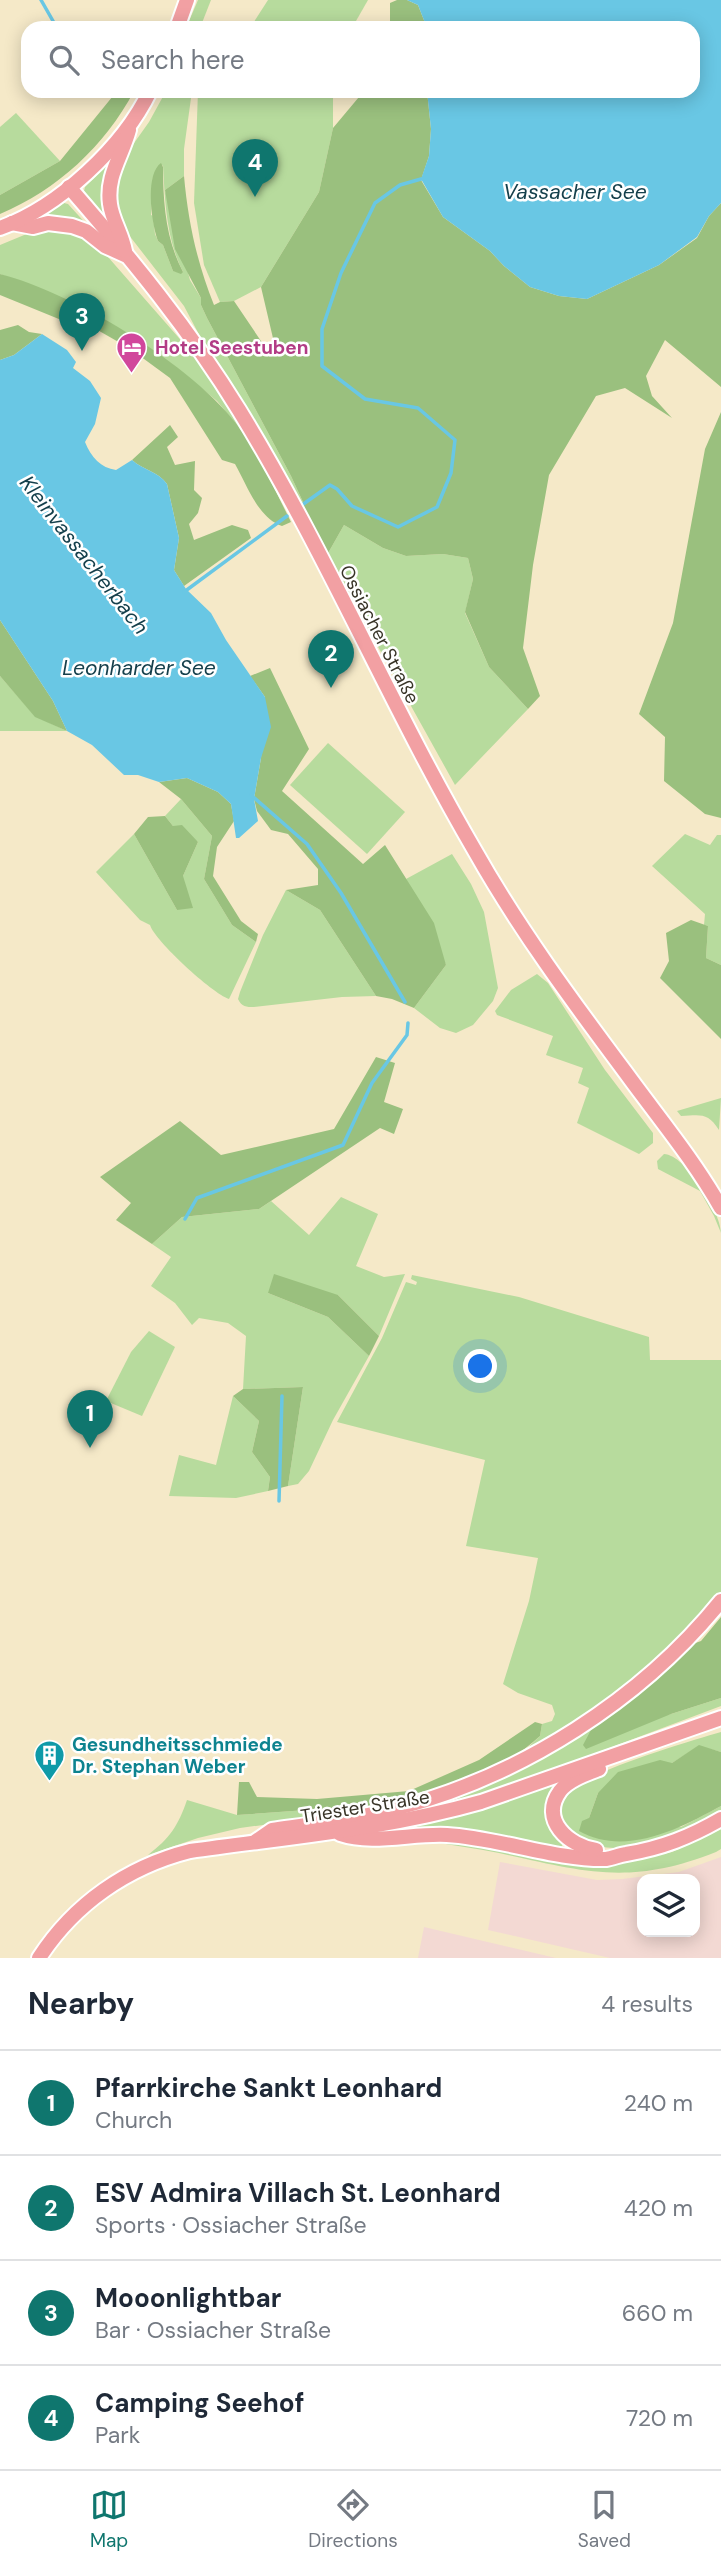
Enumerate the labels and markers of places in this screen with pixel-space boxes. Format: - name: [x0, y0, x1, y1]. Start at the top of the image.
- pin: 4: [232, 139, 278, 197]
- pin: 3: [59, 293, 105, 351]
- hotel icon: Hotel Seestuben: [115, 330, 149, 374]
- place label: Hotel Seestuben: [155, 335, 308, 360]
- pin: 2: [308, 630, 354, 688]
- pin: 1: [67, 1390, 113, 1448]
- place label: Gesundheitsschmiede Dr. Stephan Weber: [72, 1732, 283, 1779]
- building icon: Gesundheitsschmiede Dr. Stephan Weber: [32, 1738, 66, 1782]

